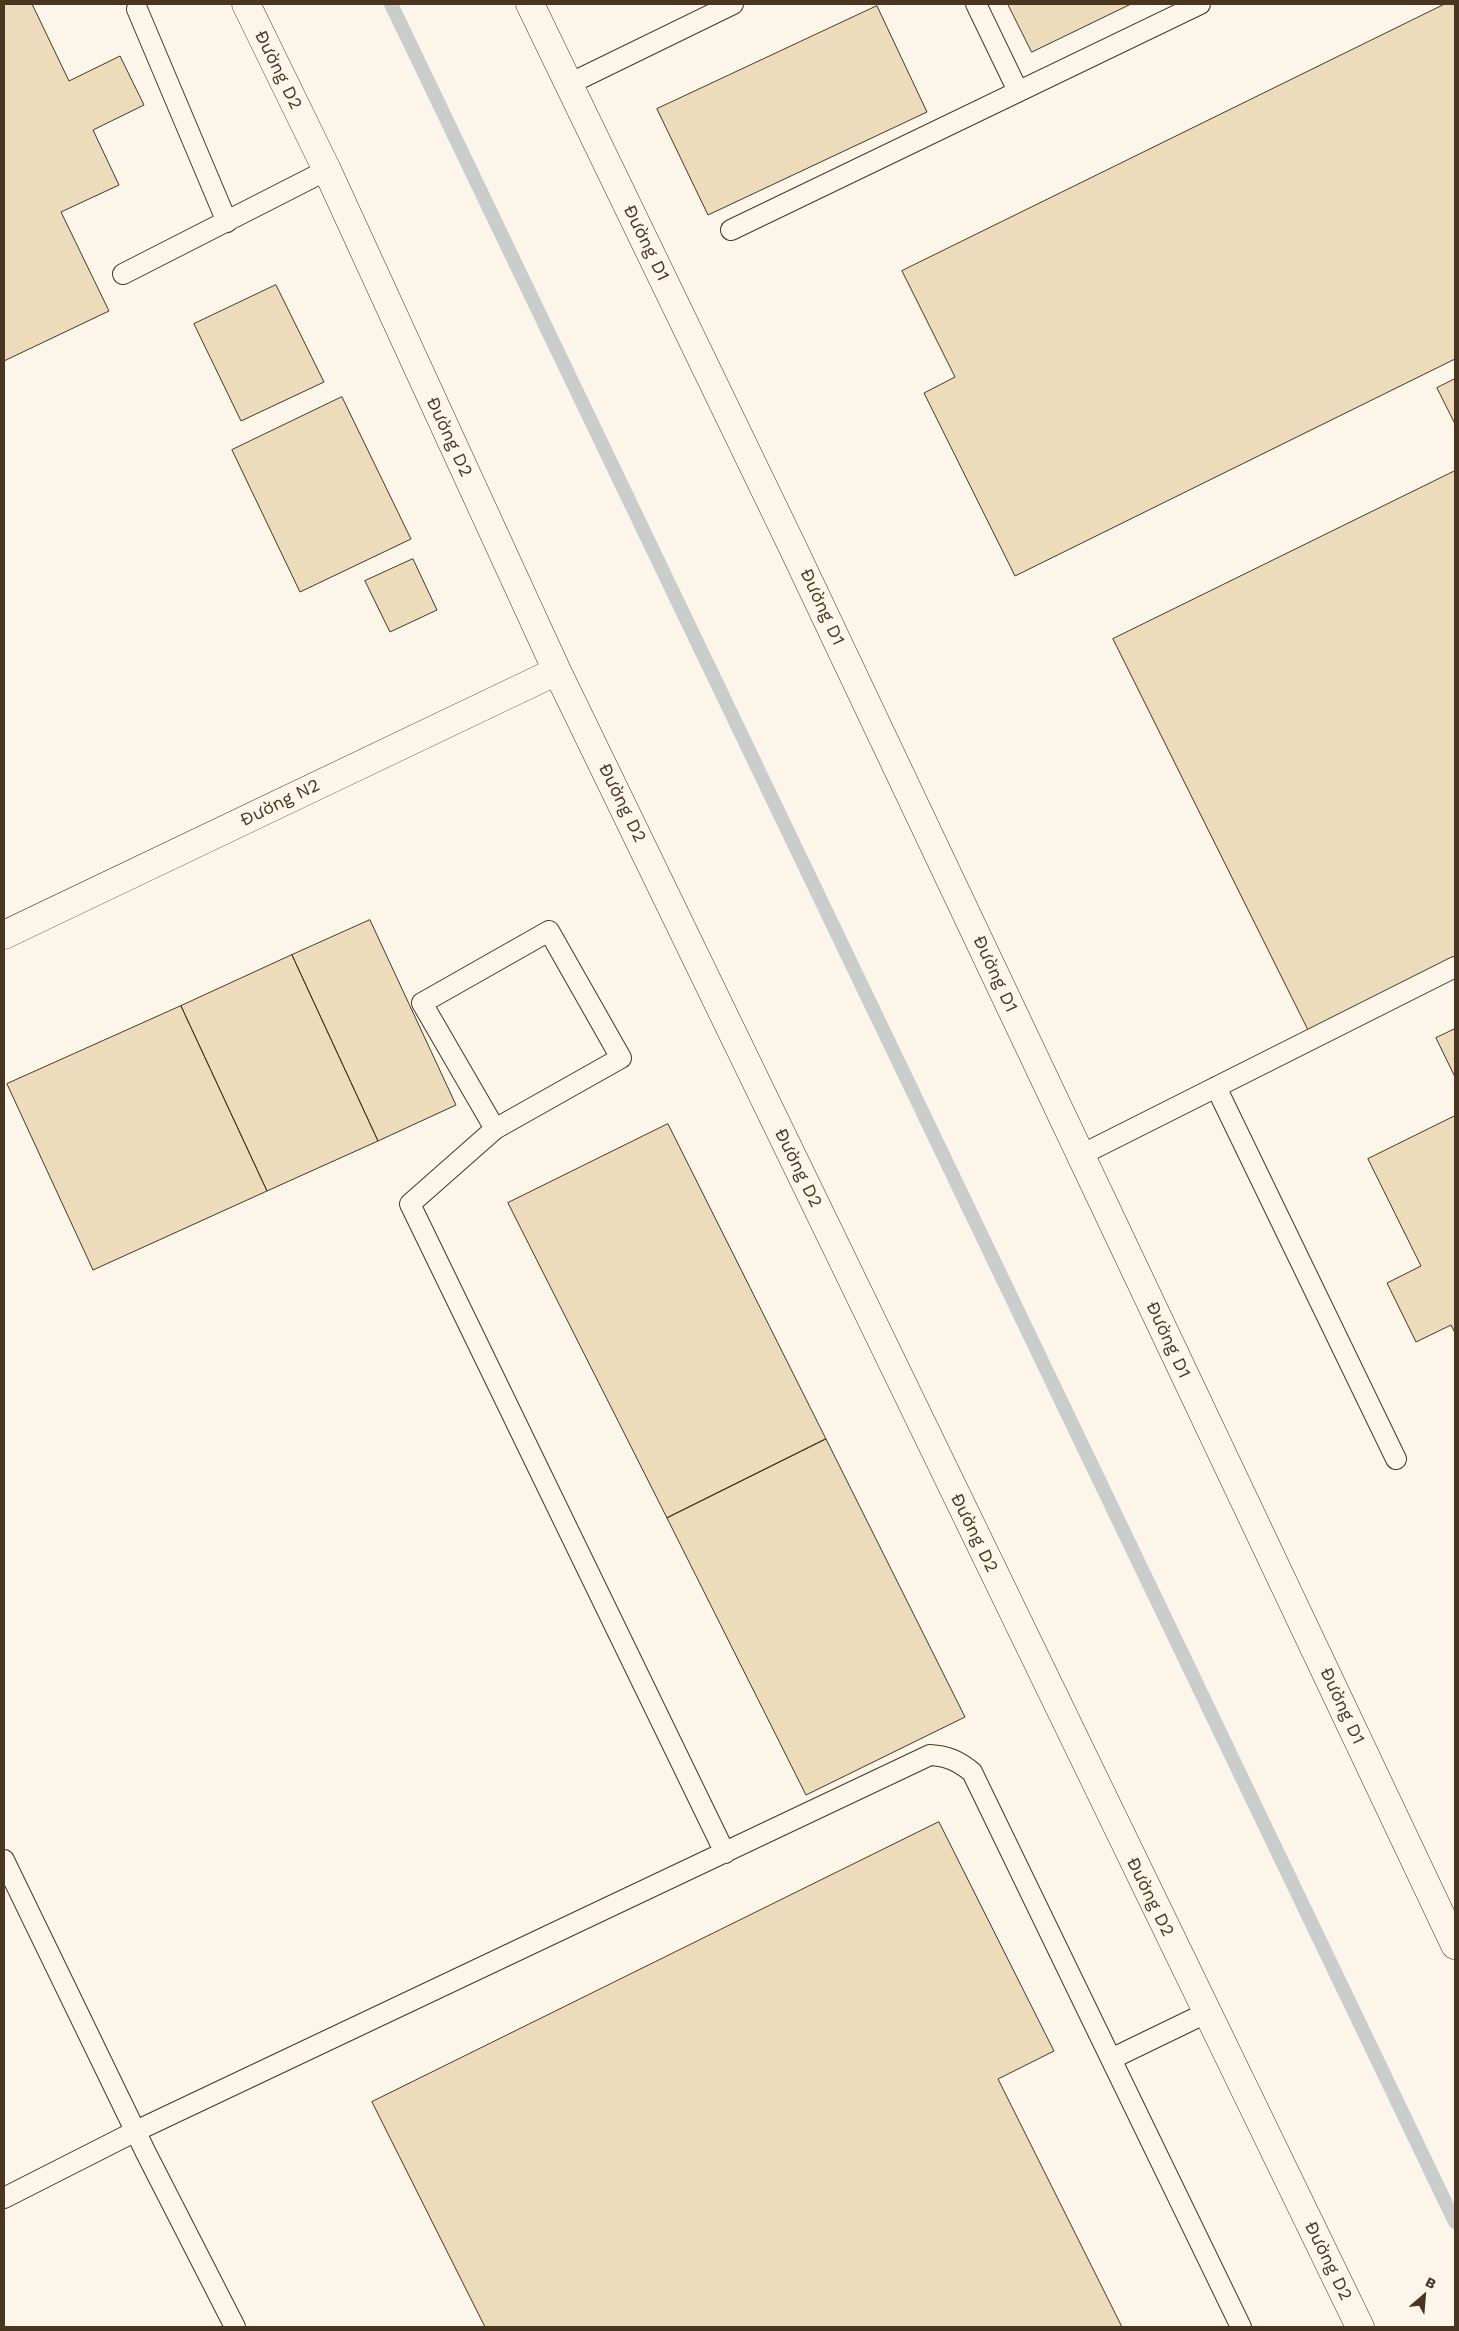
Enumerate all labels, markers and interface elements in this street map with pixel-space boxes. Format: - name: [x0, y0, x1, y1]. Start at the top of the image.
- street label: Đường D2: [250, 27, 306, 113]
- street label: Đường D1: [618, 201, 674, 285]
- street label: Đường D2: [421, 394, 477, 480]
- street label: Đường D1: [795, 565, 849, 649]
- street label: Đường D2: [594, 760, 650, 846]
- street label: Đường N2: [237, 775, 323, 831]
- street label: Đường D1: [968, 932, 1022, 1016]
- street label: Đường D2: [770, 1125, 826, 1211]
- street label: Đường D1: [1141, 1298, 1195, 1382]
- street label: Đường D2: [946, 1490, 1002, 1576]
- street label: Đường D1: [1315, 1664, 1369, 1748]
- street label: Đường D2: [1122, 1854, 1178, 1940]
- street label: Đường D2: [1300, 2218, 1356, 2304]
- north arrow: [1399, 2271, 1449, 2321]
- text: B: [1423, 2273, 1439, 2292]

